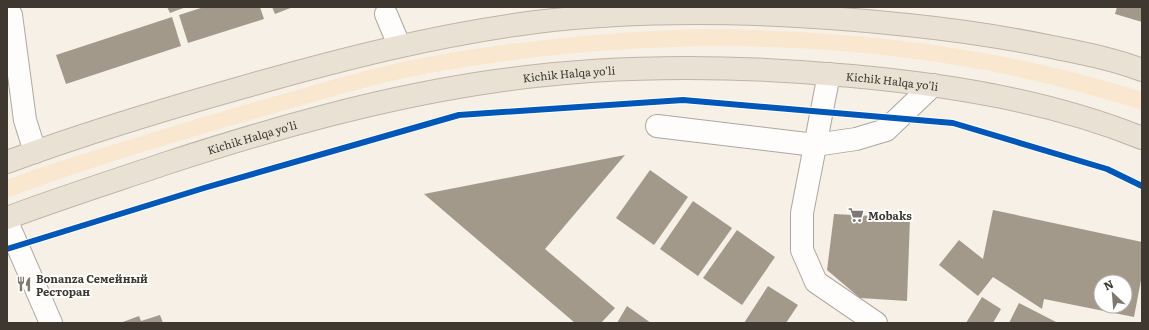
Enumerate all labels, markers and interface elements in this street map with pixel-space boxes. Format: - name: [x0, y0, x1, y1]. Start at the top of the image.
- street label: Kichik Halqa yo'li: [522, 62, 616, 85]
- street label: Kichik Halqa yo'li: [845, 67, 940, 94]
- street label: Kichik Halqa yo'li: [205, 116, 299, 158]
- supermarket icon: Mobaks: [847, 206, 865, 224]
- place label: Mobaks: [868, 207, 912, 223]
- place label: Bonanza Семейный Ресторан: [36, 270, 148, 299]
- north arrow: [1093, 274, 1133, 314]
- restaurant icon: Bonanza Семейный Ресторан: [15, 275, 33, 293]
- text: N: [1101, 275, 1116, 293]

